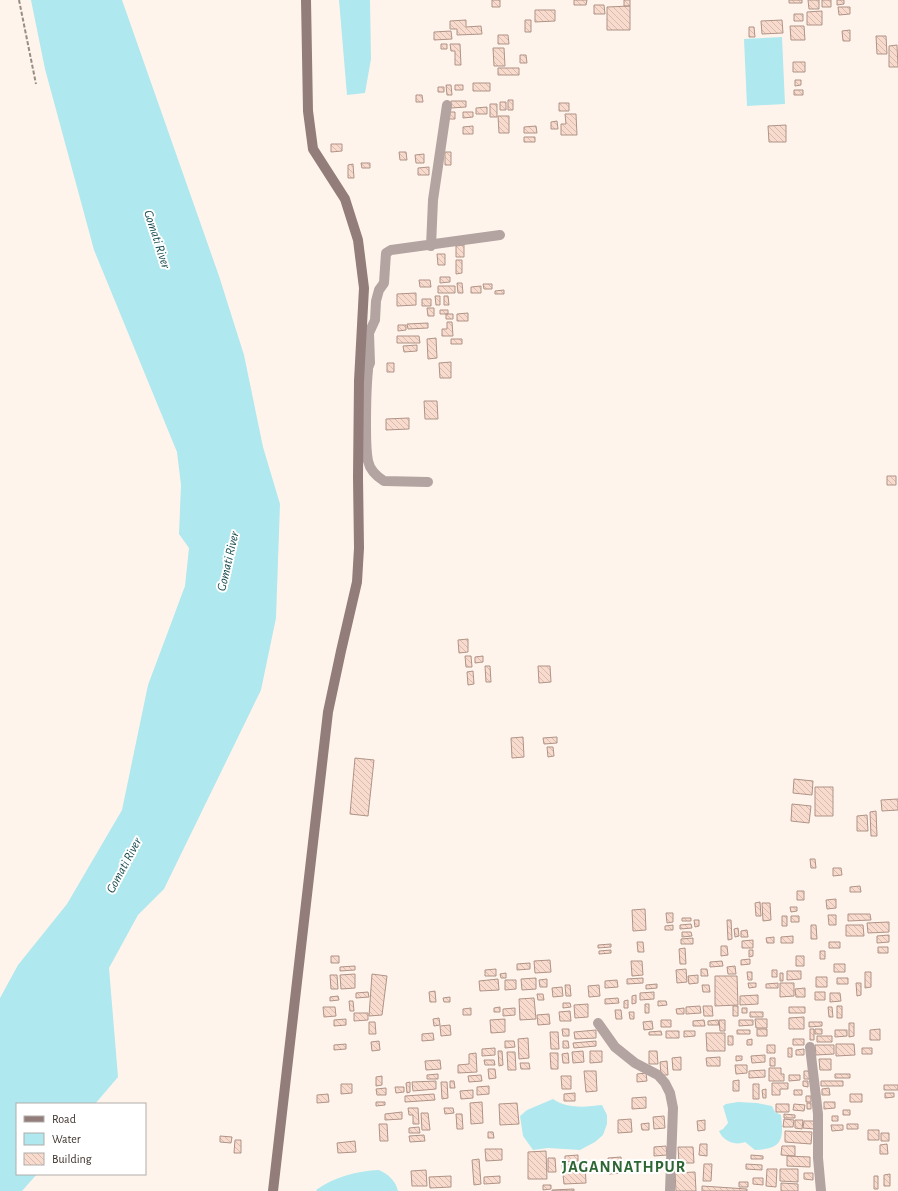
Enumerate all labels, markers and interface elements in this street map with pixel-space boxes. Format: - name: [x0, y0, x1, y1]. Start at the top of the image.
- water label: Gomati River: [141, 209, 172, 271]
- water label: Gomati River: [215, 530, 242, 592]
- water label: Gomati River: [104, 835, 145, 895]
- legend: [16, 1103, 146, 1175]
- text: Road: [52, 1113, 76, 1125]
- text: Water: [52, 1133, 81, 1145]
- text: Building: [52, 1153, 92, 1165]
- district label: JAGANNATHPUR: [562, 1159, 686, 1175]

